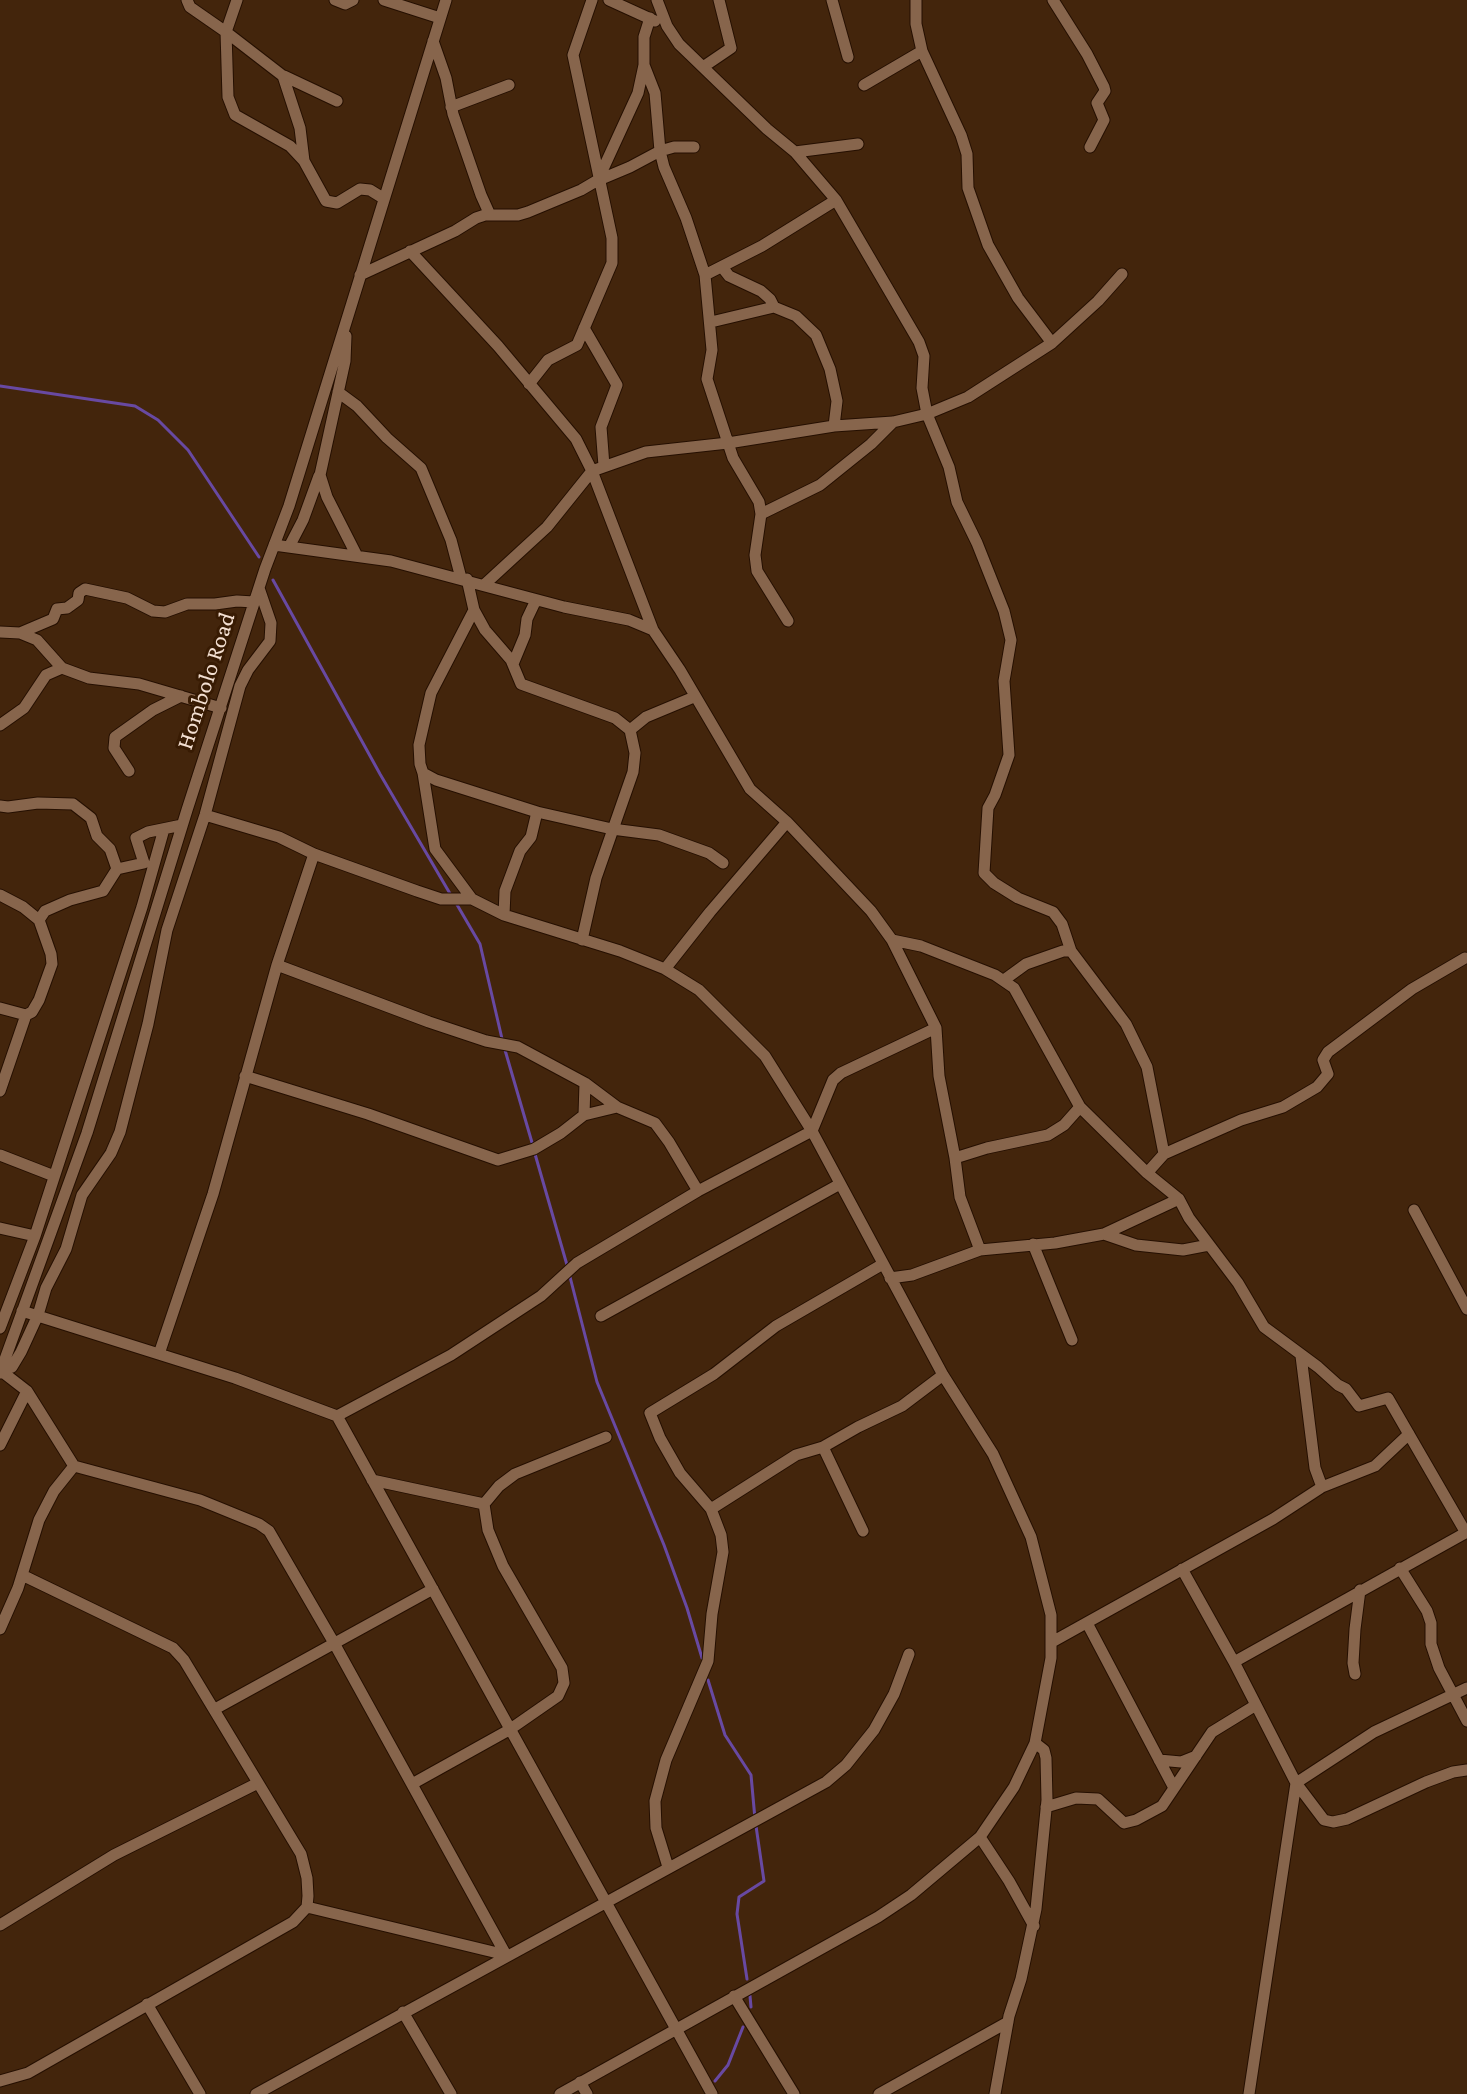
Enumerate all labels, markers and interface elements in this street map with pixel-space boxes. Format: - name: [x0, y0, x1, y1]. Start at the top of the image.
- street label: Hombolo Road: [170, 609, 242, 753]

